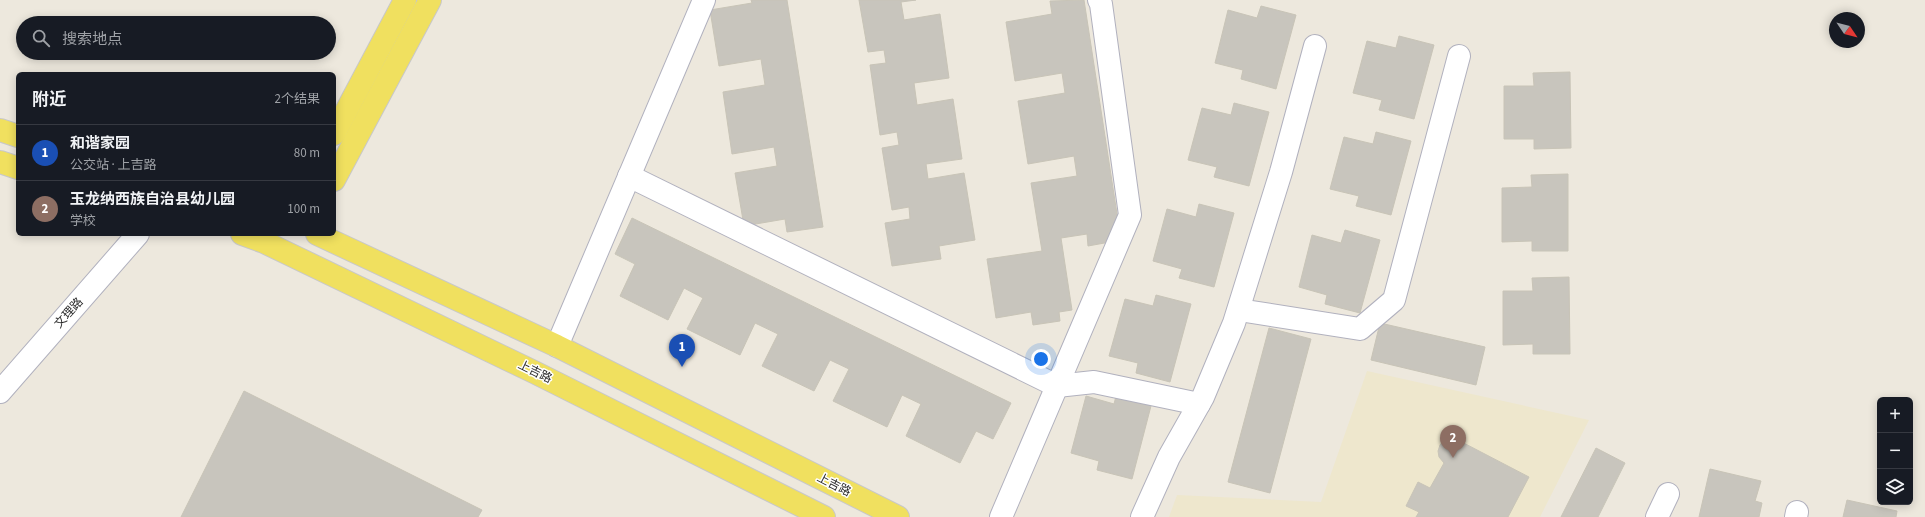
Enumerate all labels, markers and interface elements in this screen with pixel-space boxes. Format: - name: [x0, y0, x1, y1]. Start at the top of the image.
- north arrow: [1829, 12, 1865, 48]
- search box: [16, 16, 336, 60]
- icon: search: [30, 27, 52, 49]
- text: 搜索地点: [62, 29, 122, 50]
- text: 附近: [32, 88, 66, 112]
- text: 2个结果: [275, 90, 320, 108]
- text: 和谐家园: [70, 133, 130, 154]
- text: 1: [42, 144, 48, 162]
- text: 80 m: [294, 144, 320, 162]
- text: 公交站 · 上吉路: [70, 156, 156, 174]
- text: 玉龙纳西族自治县幼儿园: [70, 189, 235, 210]
- text: 2: [42, 200, 48, 218]
- text: 100 m: [287, 200, 320, 218]
- text: 学校: [70, 212, 96, 230]
- street label: 文理路: [51, 294, 87, 332]
- pin: 1: [669, 334, 695, 367]
- your location: [1031, 349, 1051, 369]
- street label: 上吉路: [515, 356, 555, 388]
- map controls: [1877, 397, 1913, 505]
- button: +: [1877, 397, 1913, 433]
- pin: 2: [1440, 425, 1466, 458]
- button: −: [1877, 433, 1913, 469]
- street label: 上吉路: [814, 469, 854, 501]
- button: layers: [1877, 469, 1913, 505]

